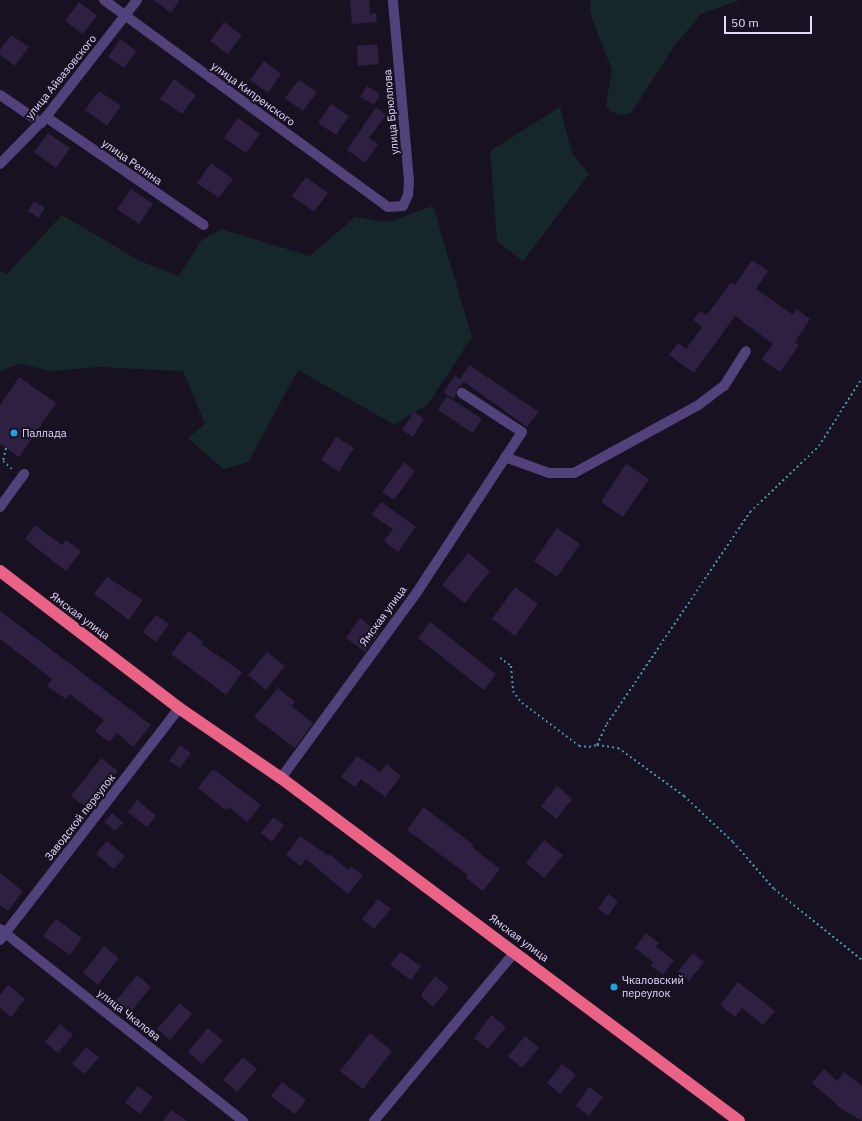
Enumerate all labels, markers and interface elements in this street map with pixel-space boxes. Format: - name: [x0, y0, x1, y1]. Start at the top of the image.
- scale bar: [726, 8, 814, 34]
- text: 50 m: [731, 15, 759, 30]
- street label: улица Айвазовского: [23, 32, 99, 122]
- street label: улица Кипренского: [209, 59, 297, 129]
- street label: улица Брюллова: [381, 69, 401, 155]
- street label: улица Репина: [99, 136, 165, 188]
- place label: Паллада: [22, 426, 67, 440]
- marker: Паллада: [9, 428, 19, 438]
- street label: Ямская улица: [357, 583, 409, 649]
- street label: Ямская улица: [48, 589, 112, 643]
- street label: Заводской переулок: [42, 771, 118, 863]
- street label: Ямская улица: [487, 911, 551, 965]
- place label: Чкаловский переулок: [622, 974, 684, 1000]
- marker: Чкаловский переулок: [609, 982, 619, 992]
- street label: улица Чкалова: [95, 986, 163, 1044]

